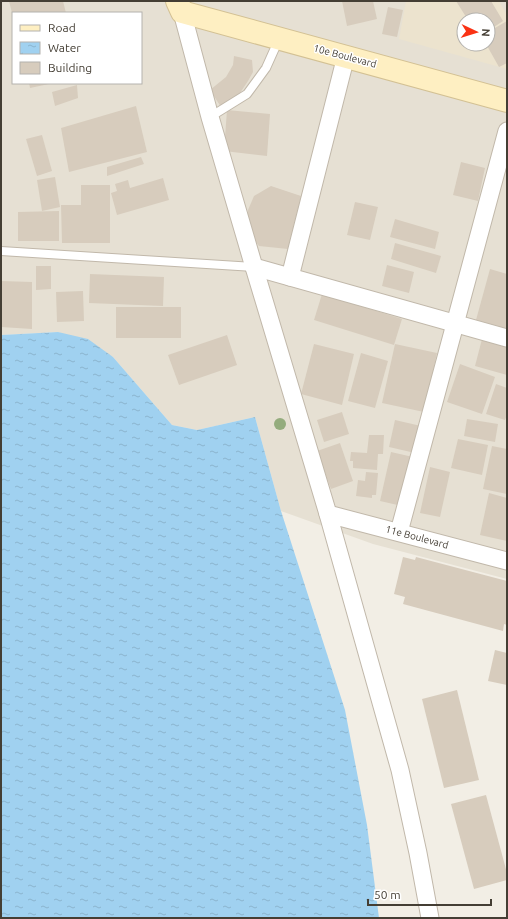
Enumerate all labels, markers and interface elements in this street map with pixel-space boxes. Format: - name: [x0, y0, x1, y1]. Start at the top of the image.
- legend: [12, 12, 142, 84]
- north arrow: [456, 12, 496, 52]
- text: Road: [48, 21, 76, 34]
- text: N: [480, 28, 492, 37]
- text: Water: [48, 41, 81, 54]
- street label: 10e Boulevard: [312, 42, 378, 70]
- text: Building: [48, 61, 92, 74]
- street label: 11e Boulevard: [384, 523, 450, 551]
- scale bar: [368, 881, 491, 907]
- text: 50 m: [374, 888, 401, 901]

